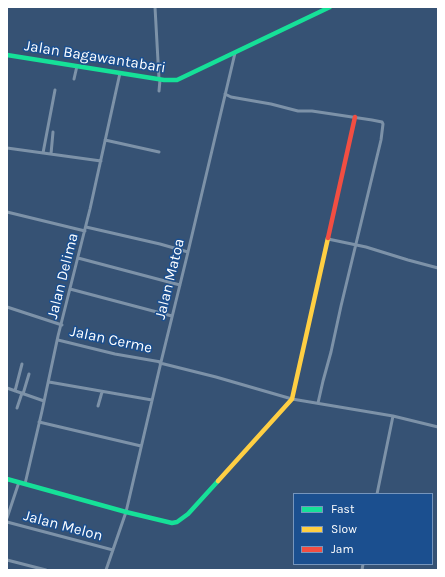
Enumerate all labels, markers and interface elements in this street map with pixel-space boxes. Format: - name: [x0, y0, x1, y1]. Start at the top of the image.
- street label: Jalan Bagawantabari: [23, 37, 167, 77]
- street label: Jalan Delima: [44, 231, 82, 321]
- street label: Jalan Matoa: [151, 237, 189, 321]
- street label: Jalan Cerme: [68, 323, 154, 357]
- legend: [293, 493, 433, 565]
- text: Fast: [331, 502, 354, 516]
- street label: Jalan Melon: [21, 507, 105, 545]
- text: Slow: [331, 522, 357, 536]
- text: Jam: [331, 542, 354, 556]

